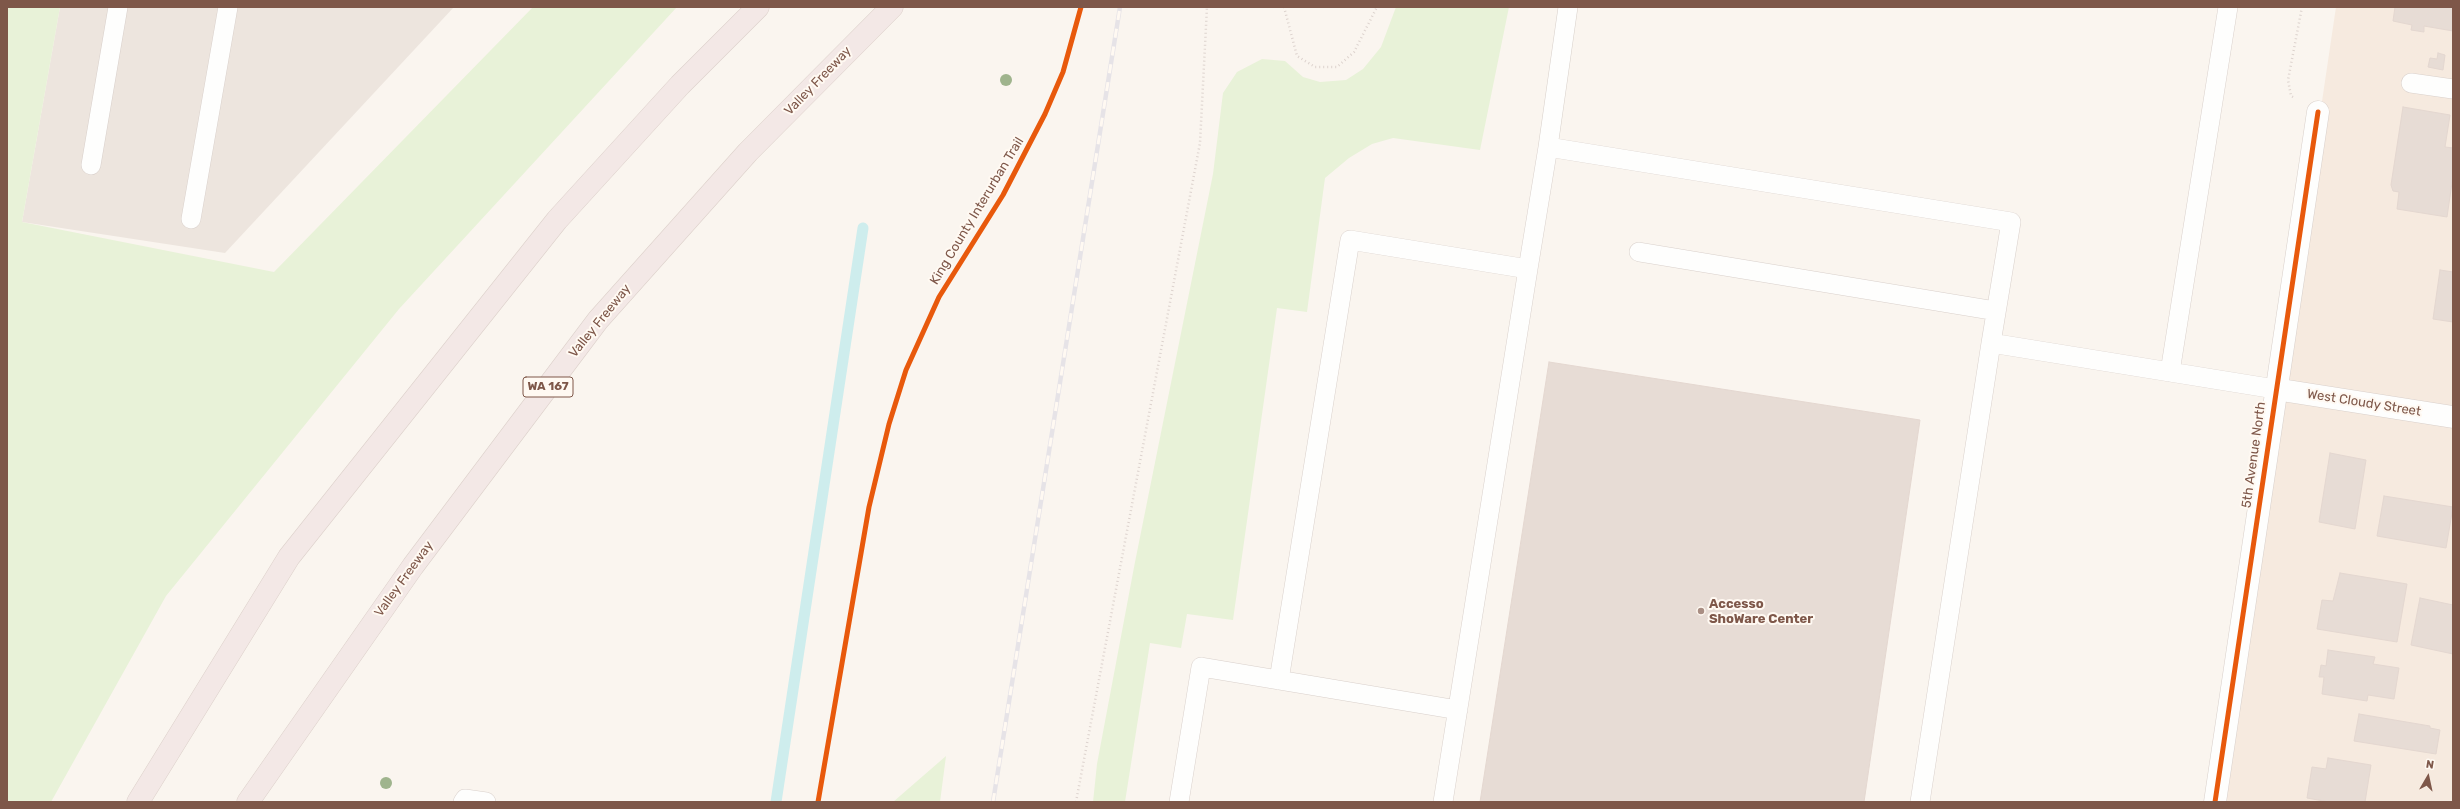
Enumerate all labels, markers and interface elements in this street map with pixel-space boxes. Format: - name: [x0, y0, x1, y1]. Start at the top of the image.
- street label: Valley Freeway: [781, 43, 855, 119]
- street label: King County Interurban Trail: [927, 135, 1027, 287]
- street label: Valley Freeway: [566, 281, 634, 361]
- road number: WA 167: [523, 377, 573, 397]
- street label: West Cloudy Street: [2306, 386, 2422, 420]
- street label: 5th Avenue North: [2239, 401, 2269, 509]
- street label: Valley Freeway: [371, 538, 437, 620]
- place label: Accesso ShoWare Center: [1709, 596, 1813, 627]
- marker: Accesso ShoWare Center: [1696, 606, 1706, 616]
- north arrow: [2408, 757, 2448, 797]
- text: N: [2425, 758, 2435, 772]

